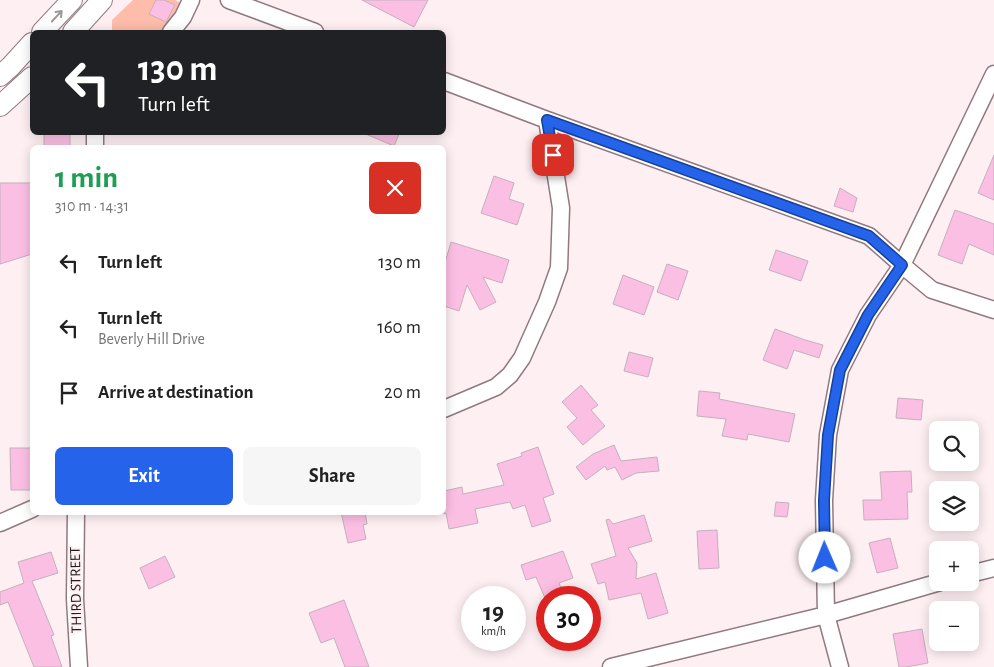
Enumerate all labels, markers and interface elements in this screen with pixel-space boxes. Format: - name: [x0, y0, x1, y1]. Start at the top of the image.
- one-way arrow: [51, 10, 63, 23]
- icon: left: [55, 50, 120, 115]
- text: 130 m: [138, 52, 217, 87]
- text: Turn left: [138, 93, 210, 115]
- pin: [532, 134, 574, 176]
- icon: arrive: [539, 141, 567, 169]
- button: close: [369, 162, 421, 214]
- text: 1 min: [55, 163, 118, 193]
- text: 310 m · 14:31: [55, 198, 129, 214]
- icon: left: [55, 249, 83, 277]
- text: Turn left: [98, 253, 162, 272]
- text: 130 m: [378, 253, 421, 272]
- text: Turn left: [98, 309, 162, 328]
- icon: left: [55, 314, 83, 342]
- text: 160 m: [377, 318, 421, 337]
- text: Beverly Hill Drive: [98, 331, 205, 347]
- icon: arrive: [55, 379, 83, 407]
- text: Arrive at destination: [98, 383, 254, 402]
- text: 20 m: [384, 383, 421, 402]
- map controls: [929, 421, 979, 651]
- button: search: [929, 421, 979, 471]
- button: Exit: [55, 447, 233, 505]
- button: Share: [243, 447, 421, 505]
- button: layers: [929, 481, 979, 531]
- position arrow: [798, 531, 850, 583]
- button: +: [929, 541, 979, 591]
- street label: THIRD STREET: [68, 546, 84, 633]
- speed limit sign: 30: [536, 586, 601, 651]
- text: 19: [483, 600, 504, 625]
- button: −: [929, 601, 979, 651]
- text: km/h: [481, 625, 506, 637]

